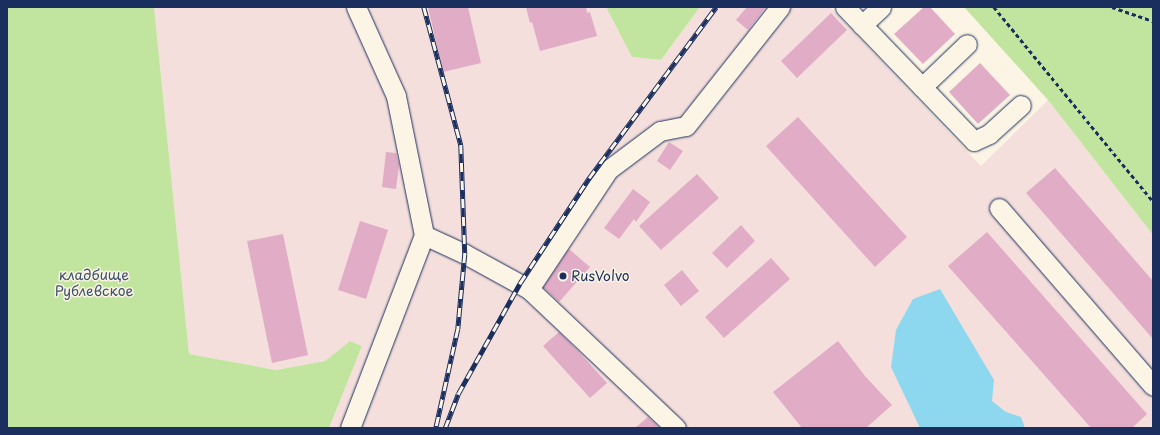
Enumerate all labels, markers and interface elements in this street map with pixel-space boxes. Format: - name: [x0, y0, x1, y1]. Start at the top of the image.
- park label: кладбище Рублевское: [55, 267, 133, 300]
- place label: RusVolvo: [571, 268, 630, 284]
- marker: RusVolvo: [558, 271, 568, 281]

